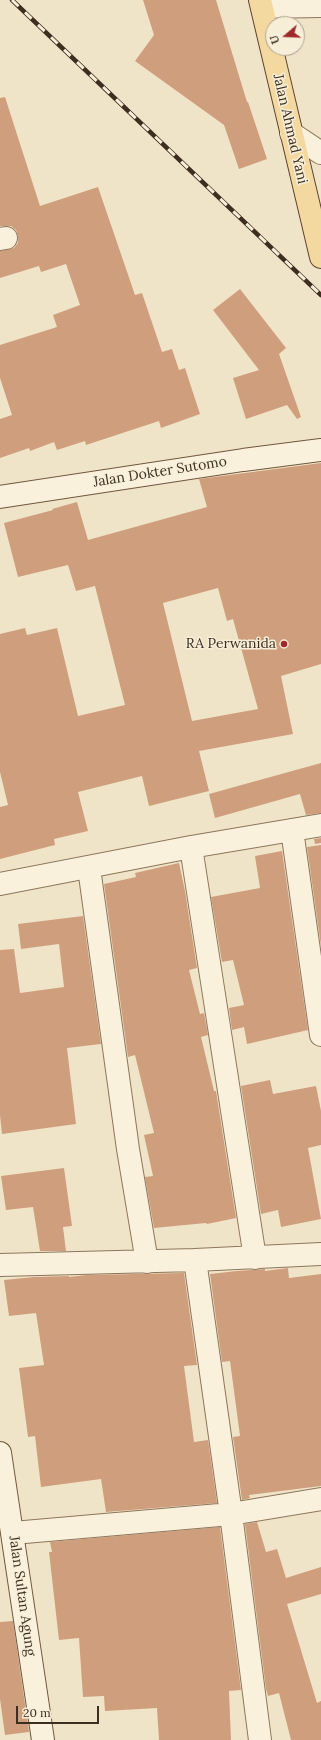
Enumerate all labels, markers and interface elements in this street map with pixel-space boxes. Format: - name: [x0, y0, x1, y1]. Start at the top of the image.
- north arrow: [265, 16, 305, 56]
- text: U: [267, 33, 283, 46]
- street label: Jalan Ahmad Yani: [269, 72, 311, 186]
- street label: Jalan Dokter Sutomo: [92, 453, 228, 491]
- place label: RA Perwanida: [186, 636, 276, 652]
- marker: RA Perwanida: [279, 639, 289, 649]
- street label: Jalan Sultan Agung: [5, 1535, 39, 1657]
- scale bar: [18, 1698, 101, 1724]
- text: 20 m: [23, 1705, 51, 1720]

